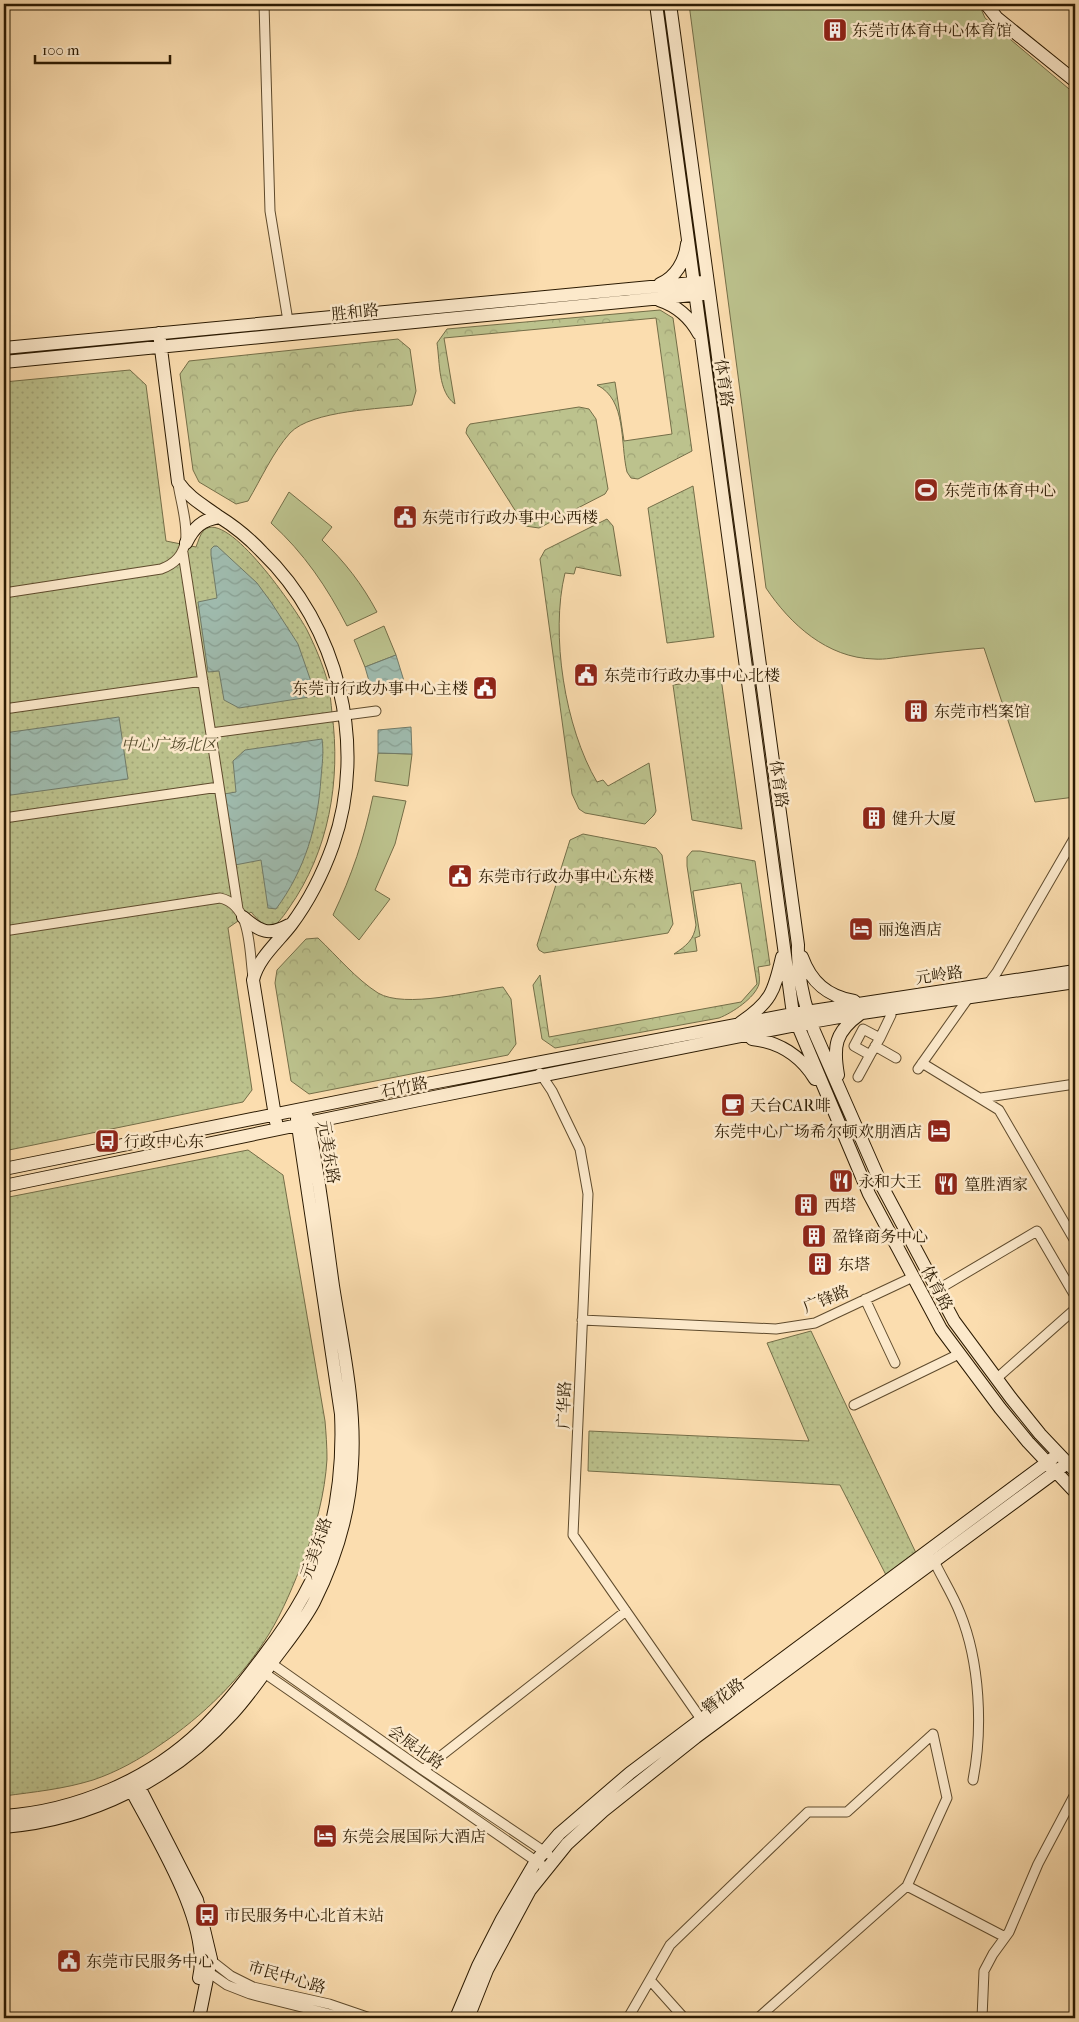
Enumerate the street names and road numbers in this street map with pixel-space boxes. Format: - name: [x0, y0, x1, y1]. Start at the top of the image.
- street label: 胜和路: [330, 300, 380, 324]
- street label: 体育路: [711, 358, 737, 408]
- street label: 体育路: [766, 759, 792, 809]
- street label: 元岭路: [914, 962, 964, 988]
- street label: 石竹路: [379, 1073, 429, 1101]
- street label: 元美东路: [315, 1119, 343, 1185]
- street label: 体育路: [917, 1262, 957, 1314]
- street label: 广锋路: [800, 1281, 852, 1317]
- street label: 广华路: [554, 1381, 574, 1429]
- street label: 元美东路: [297, 1515, 335, 1581]
- street label: 簪花路: [698, 1674, 748, 1718]
- street label: 会展北路: [384, 1721, 448, 1773]
- street label: 市民中心路: [246, 1957, 328, 1997]

